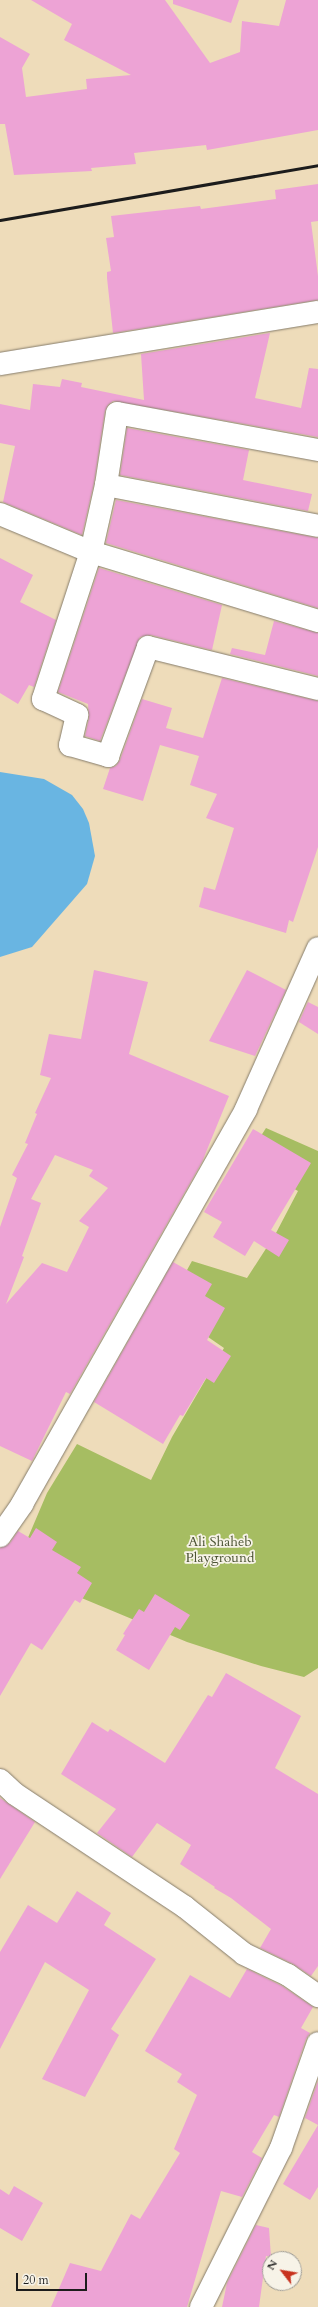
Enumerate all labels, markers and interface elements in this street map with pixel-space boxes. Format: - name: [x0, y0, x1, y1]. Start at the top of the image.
- park label: Ali Shaheb Playground: [186, 1534, 254, 1566]
- north arrow: [262, 2251, 302, 2291]
- text: N: [263, 2257, 281, 2273]
- scale bar: [18, 2265, 89, 2291]
- text: 20 m: [23, 2272, 49, 2288]

